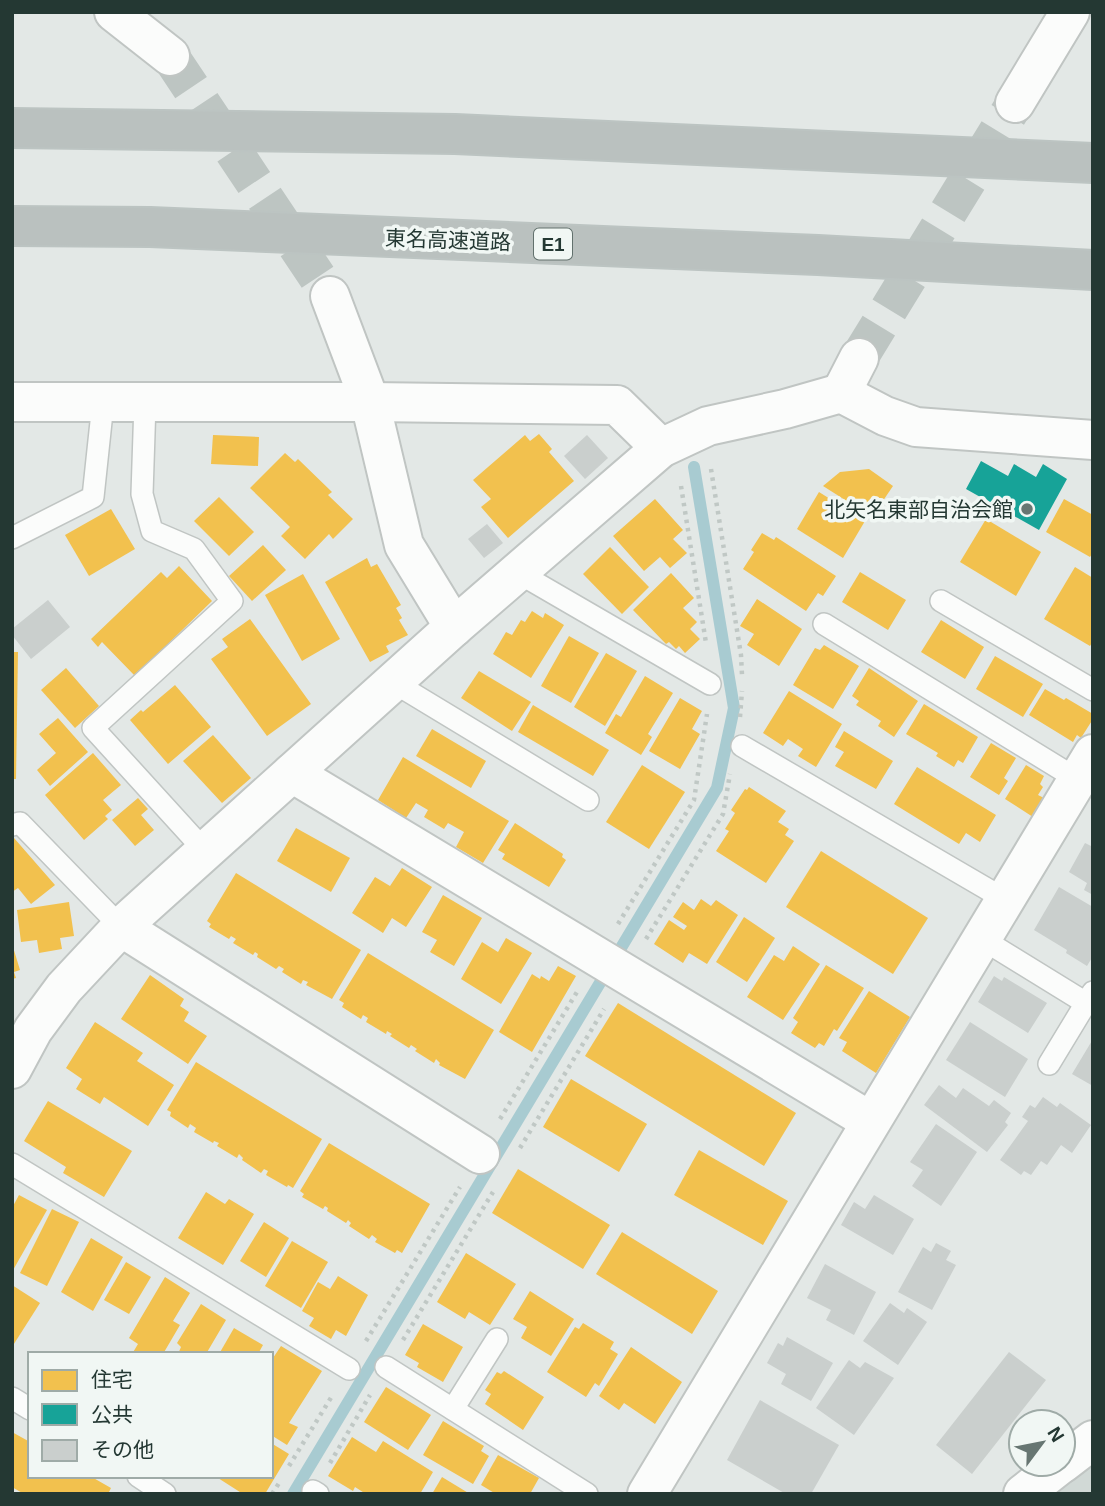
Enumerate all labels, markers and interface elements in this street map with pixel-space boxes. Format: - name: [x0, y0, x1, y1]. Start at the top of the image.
- street label: 東名高速道路: [385, 226, 511, 254]
- road number: E1: [534, 228, 572, 260]
- place label: 北矢名東部自治会館: [824, 498, 1013, 521]
- marker: 北矢名東部自治会館: [1019, 501, 1035, 517]
- legend: [28, 1352, 273, 1478]
- text: 住宅: [91, 1368, 133, 1391]
- text: 公共: [91, 1403, 133, 1426]
- north arrow: [1007, 1408, 1077, 1478]
- text: N: [1043, 1423, 1069, 1446]
- text: その他: [91, 1438, 154, 1461]

